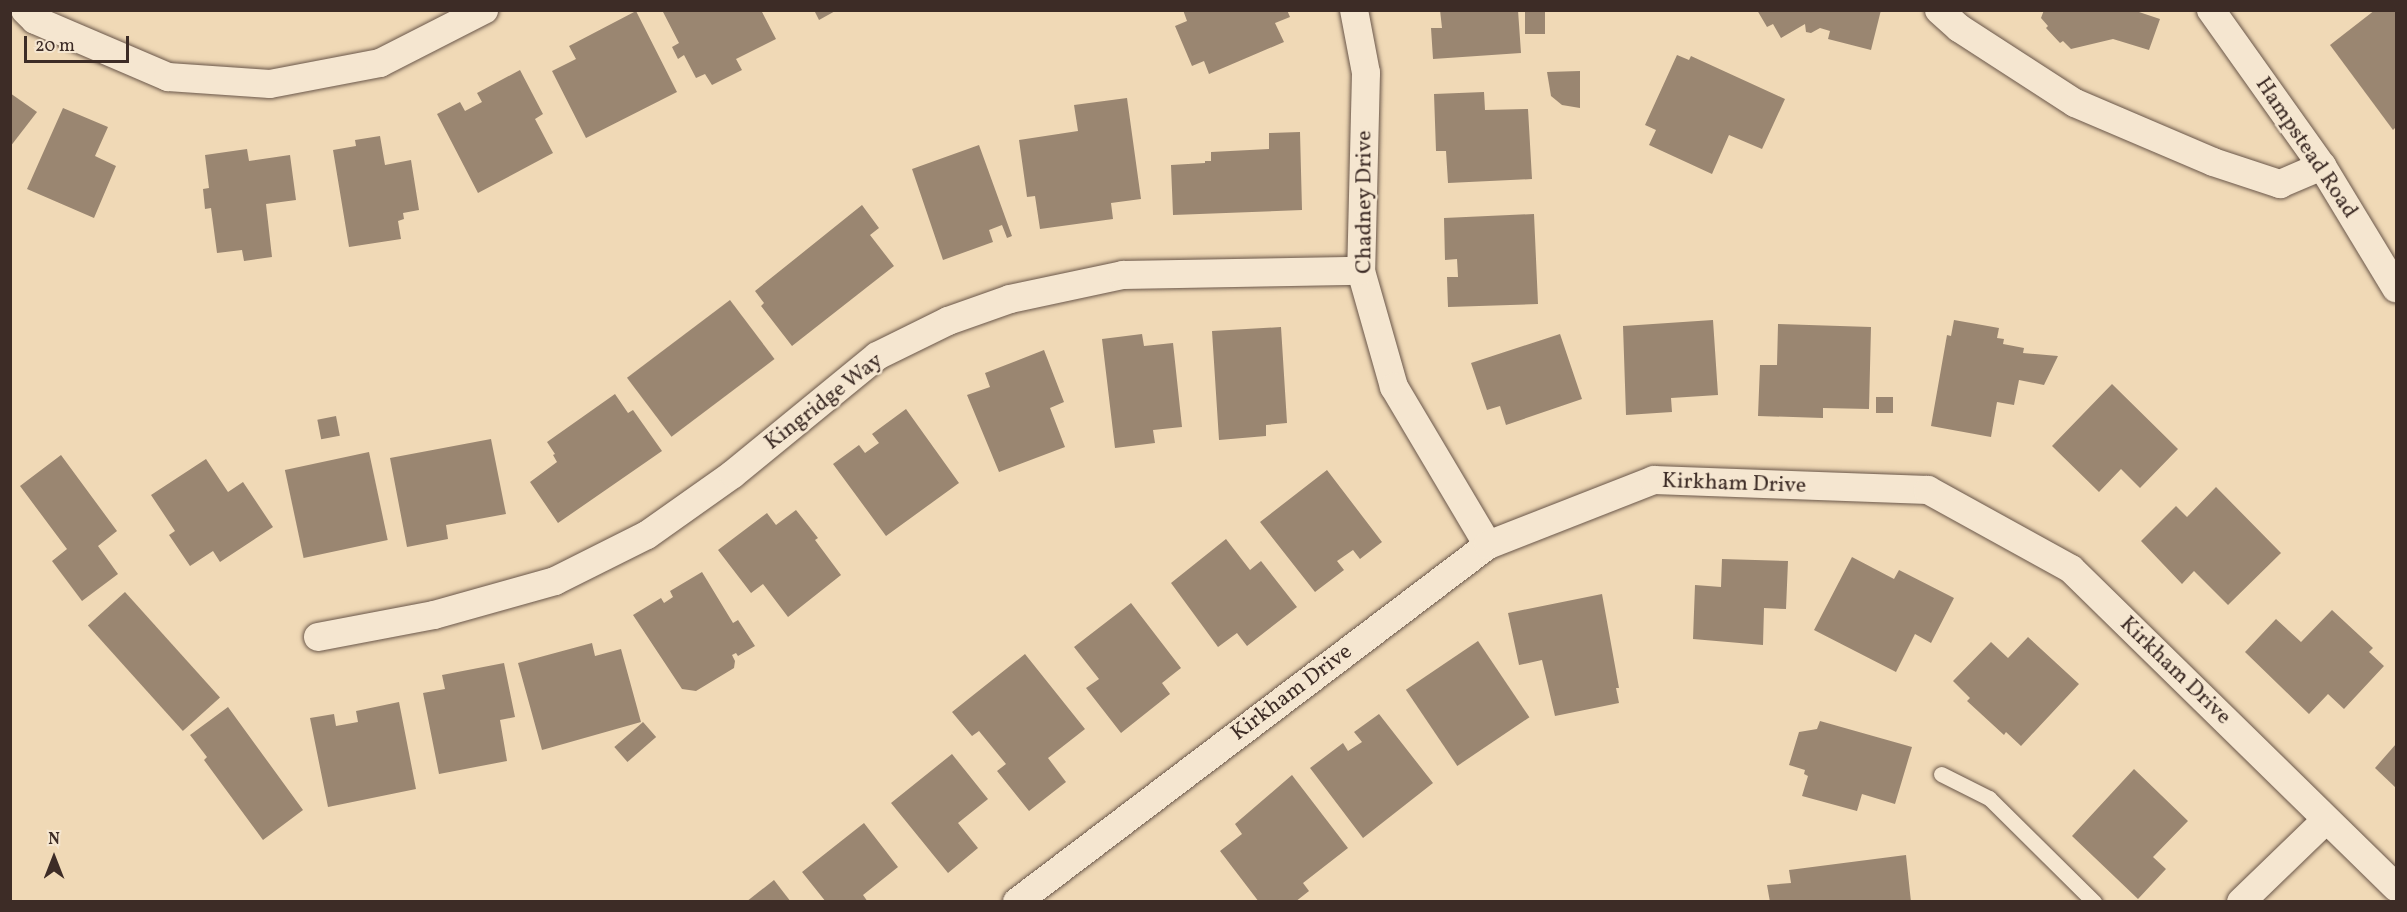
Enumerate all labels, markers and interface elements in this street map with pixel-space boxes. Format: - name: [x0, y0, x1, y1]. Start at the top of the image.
- scale bar: [27, 24, 132, 62]
- text: 20 m: [35, 34, 75, 59]
- street label: Hampstead Road: [2249, 72, 2363, 224]
- street label: Chadney Drive: [1352, 130, 1378, 274]
- street label: Kingridge Way: [760, 348, 888, 456]
- street label: Kirkham Drive: [1661, 468, 1807, 500]
- street label: Kirkham Drive: [2114, 611, 2236, 731]
- street label: Kirkham Drive: [1226, 639, 1358, 747]
- north arrow: [24, 828, 84, 888]
- text: N: [48, 829, 60, 851]

